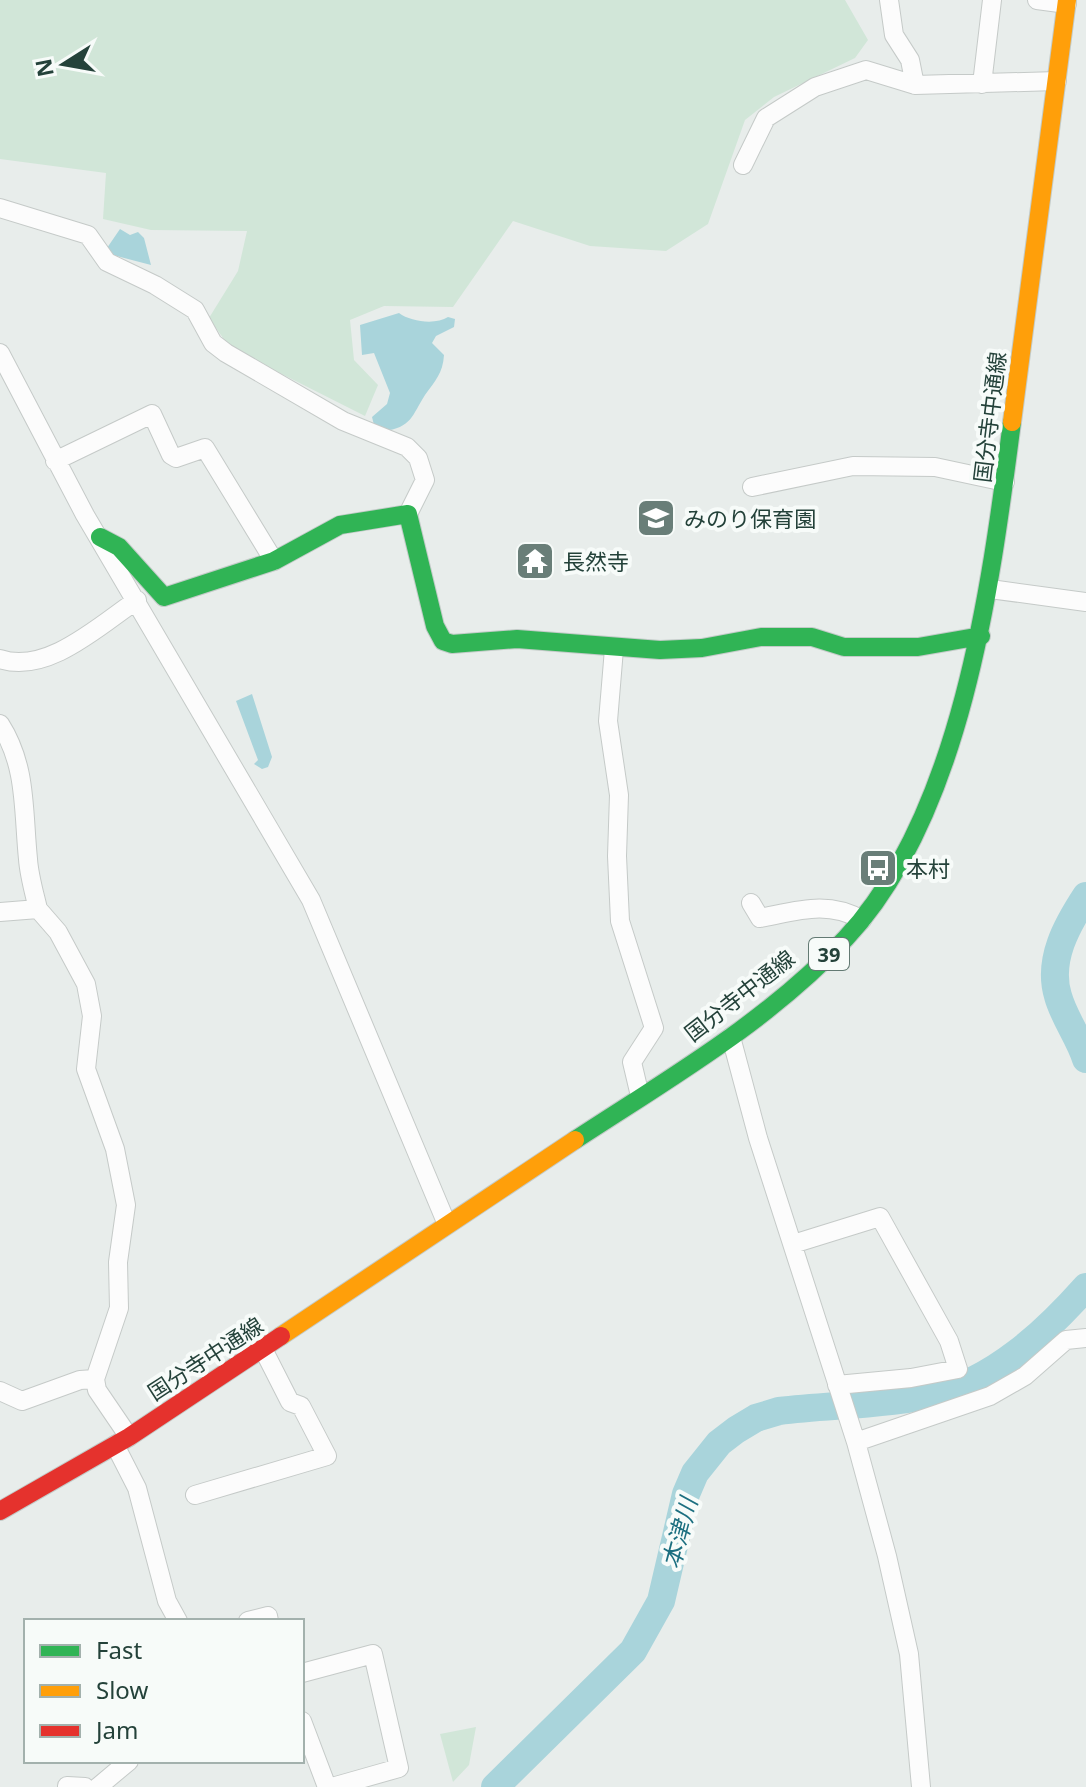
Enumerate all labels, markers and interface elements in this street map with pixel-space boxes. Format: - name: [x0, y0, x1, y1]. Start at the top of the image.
- north arrow: [24, 24, 104, 104]
- text: N: [27, 56, 60, 80]
- street label: 国分寺中通線: [966, 350, 1012, 484]
- school or university icon: みのり保育園: [635, 497, 677, 539]
- place label: みのり保育園: [684, 503, 816, 533]
- temple icon: 長然寺: [514, 540, 556, 582]
- place label: 長然寺: [563, 546, 629, 576]
- bus stop icon: 本村: [857, 847, 899, 889]
- place label: 本村: [906, 853, 950, 883]
- road number: 39: [809, 938, 849, 970]
- street label: 国分寺中通線: [678, 943, 800, 1047]
- street label: 国分寺中通線: [141, 1309, 269, 1407]
- water label: 本津川: [654, 1491, 705, 1572]
- legend: [24, 1619, 304, 1763]
- text: Fast: [96, 1633, 142, 1666]
- text: Slow: [96, 1673, 148, 1706]
- text: Jam: [94, 1713, 138, 1746]

